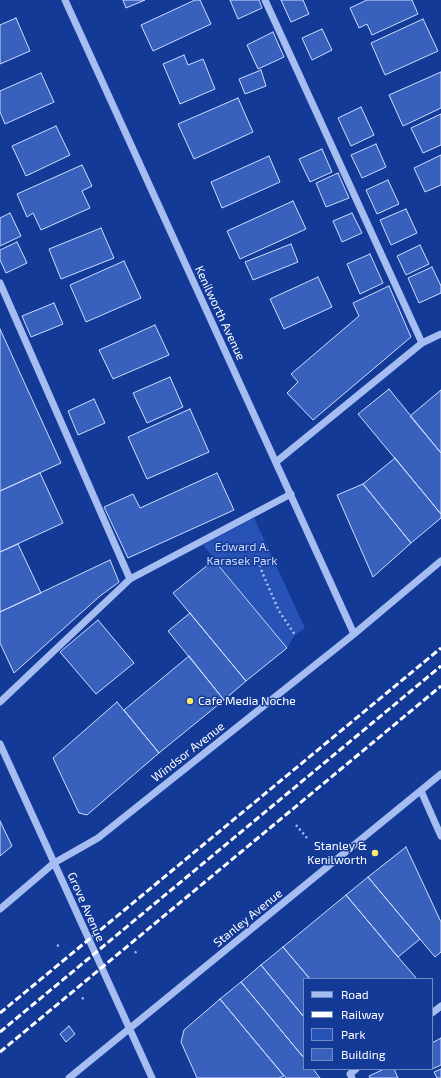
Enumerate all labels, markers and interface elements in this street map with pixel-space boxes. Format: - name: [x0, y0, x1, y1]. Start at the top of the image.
- street label: Kenilworth Avenue: [192, 263, 248, 363]
- park label: Edward A. Karasek Park: [207, 540, 277, 568]
- place label: Cafe Media Noche: [198, 694, 296, 708]
- marker: Cafe Media Noche: [185, 696, 195, 706]
- street label: Windsor Avenue: [149, 719, 227, 785]
- place label: Stanley & Kenilworth: [307, 839, 367, 867]
- marker: Stanley & Kenilworth: [370, 848, 380, 858]
- street label: Grove Avenue: [64, 870, 108, 944]
- street label: Stanley Avenue: [211, 886, 285, 950]
- legend: [303, 978, 433, 1070]
- text: Road: [341, 987, 369, 1001]
- text: Railway: [341, 1007, 384, 1021]
- text: Park: [341, 1027, 366, 1041]
- text: Building: [341, 1047, 385, 1061]

